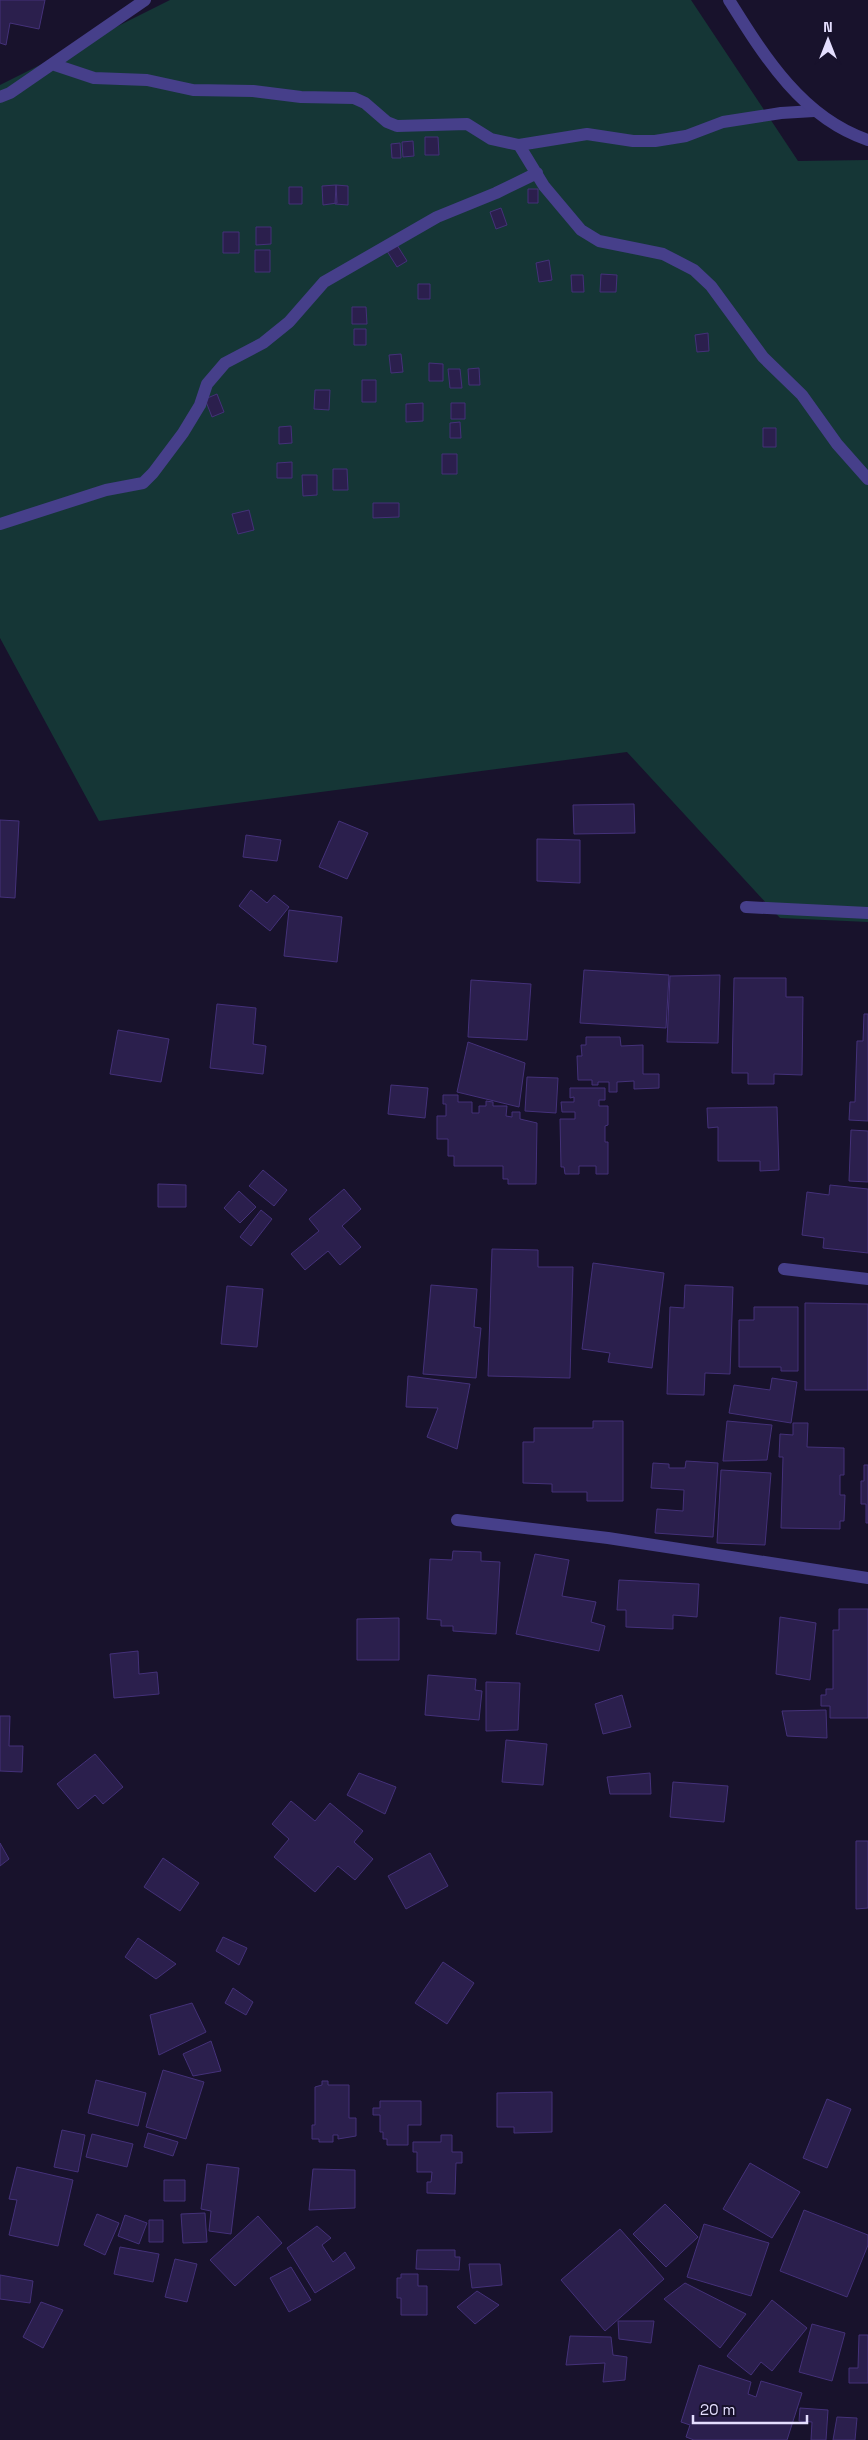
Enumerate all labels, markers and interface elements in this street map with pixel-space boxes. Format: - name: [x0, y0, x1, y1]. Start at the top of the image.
- north arrow: [803, 15, 853, 65]
- text: N: [823, 18, 833, 36]
- scale bar: [693, 2392, 807, 2424]
- text: 20 m: [700, 2400, 735, 2419]

